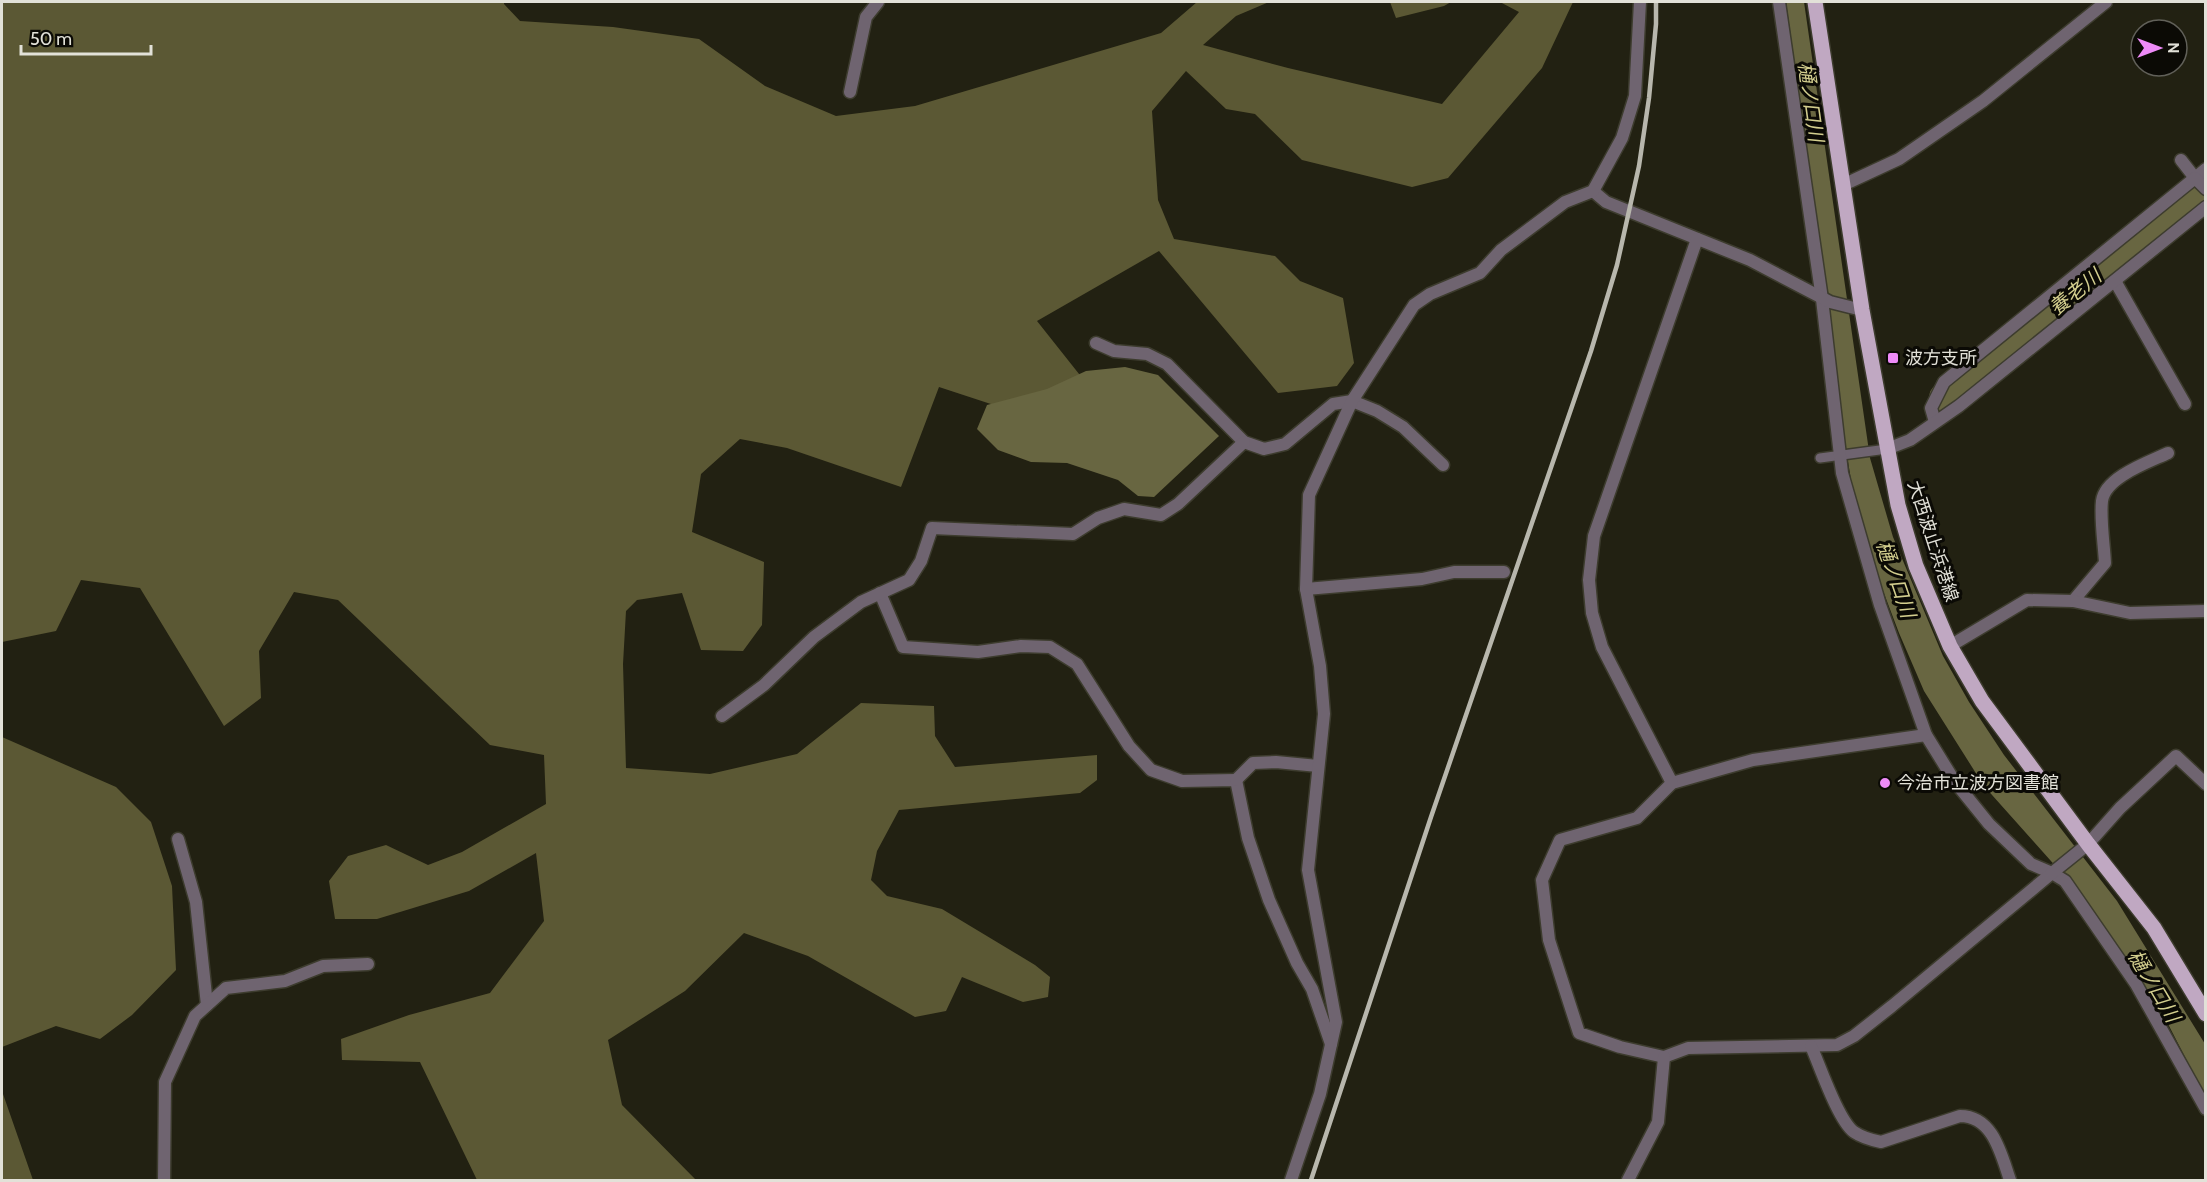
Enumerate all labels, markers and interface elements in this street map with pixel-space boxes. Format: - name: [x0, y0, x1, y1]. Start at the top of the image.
- scale bar: [21, 18, 152, 56]
- north arrow: [2129, 18, 2189, 78]
- text: 50 m: [30, 28, 72, 50]
- text: N: [2164, 42, 2183, 54]
- water label: 樋ノ口川: [1794, 61, 1829, 145]
- water label: 養老川: [2044, 263, 2107, 320]
- place label: 波方支所: [1905, 347, 1977, 369]
- marker: 波方支所: [1886, 351, 1900, 365]
- street label: 大西波止浜港線: [1903, 478, 1963, 604]
- water label: 樋ノ口川: [1872, 537, 1921, 623]
- place label: 今治市立波方図書館: [1897, 772, 2059, 794]
- marker: 今治市立波方図書館: [1878, 776, 1892, 790]
- water label: 樋ノ口川: [2123, 946, 2186, 1028]

